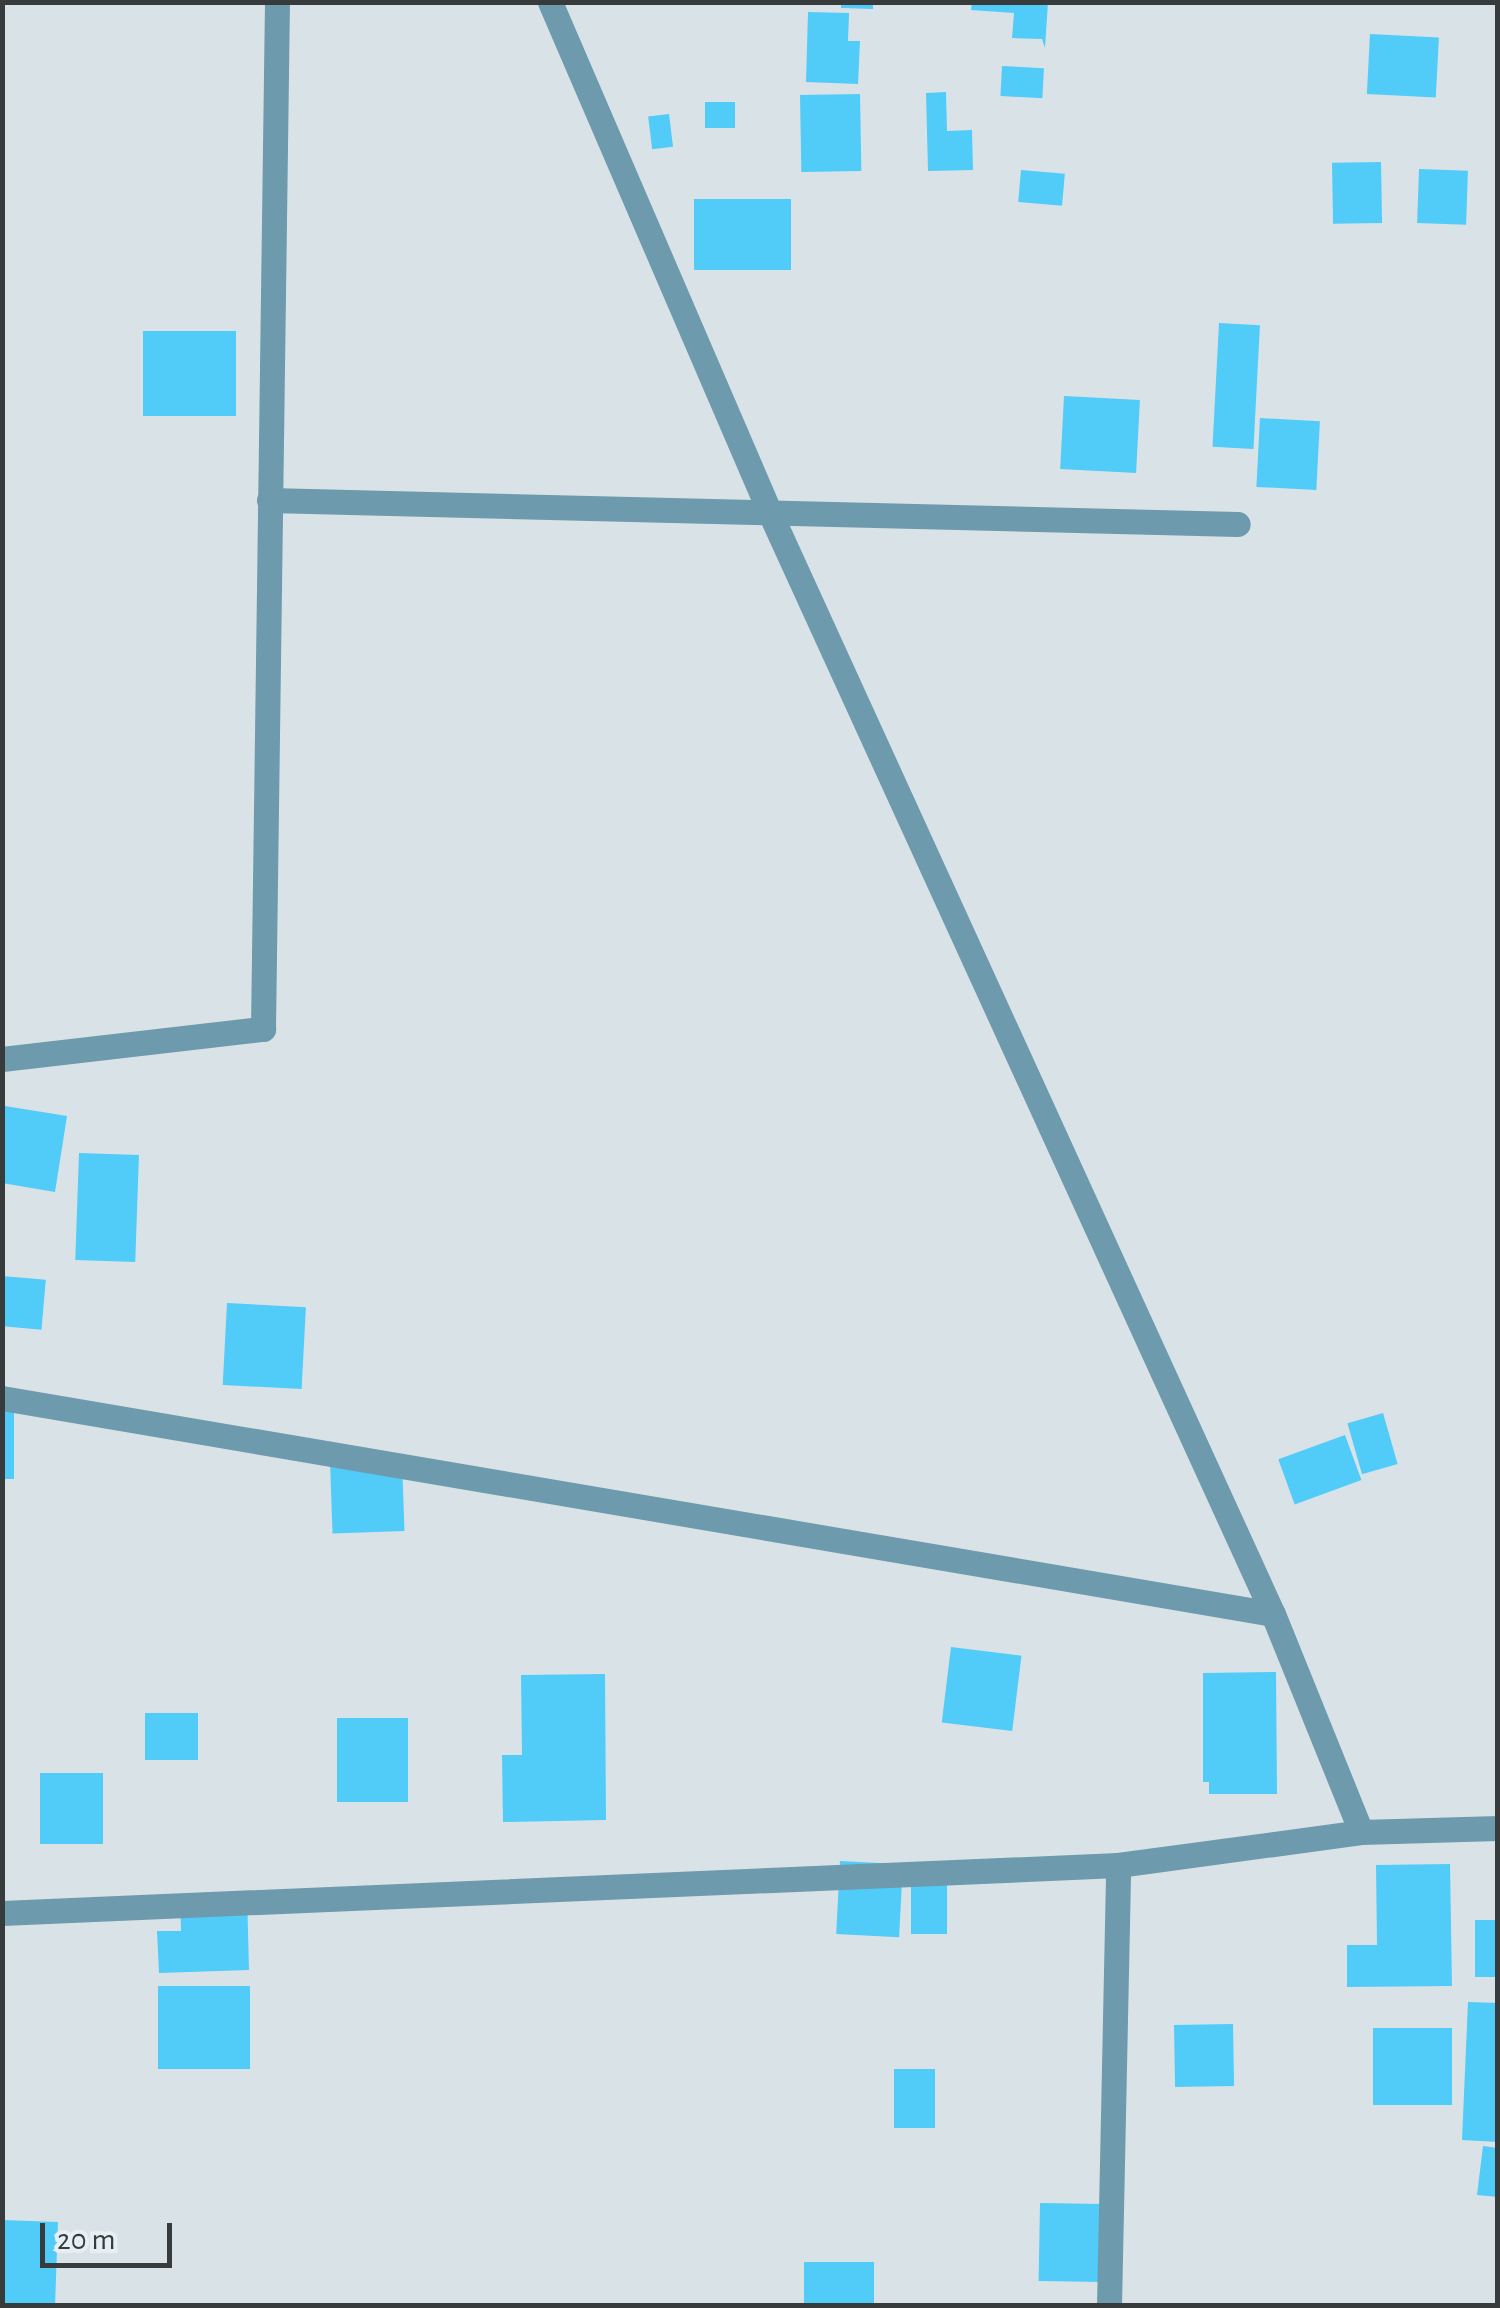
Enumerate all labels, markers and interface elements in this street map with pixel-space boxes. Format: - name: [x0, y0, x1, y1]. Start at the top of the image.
- scale bar: [45, 2203, 178, 2265]
- text: 20 m: [57, 2225, 115, 2255]

